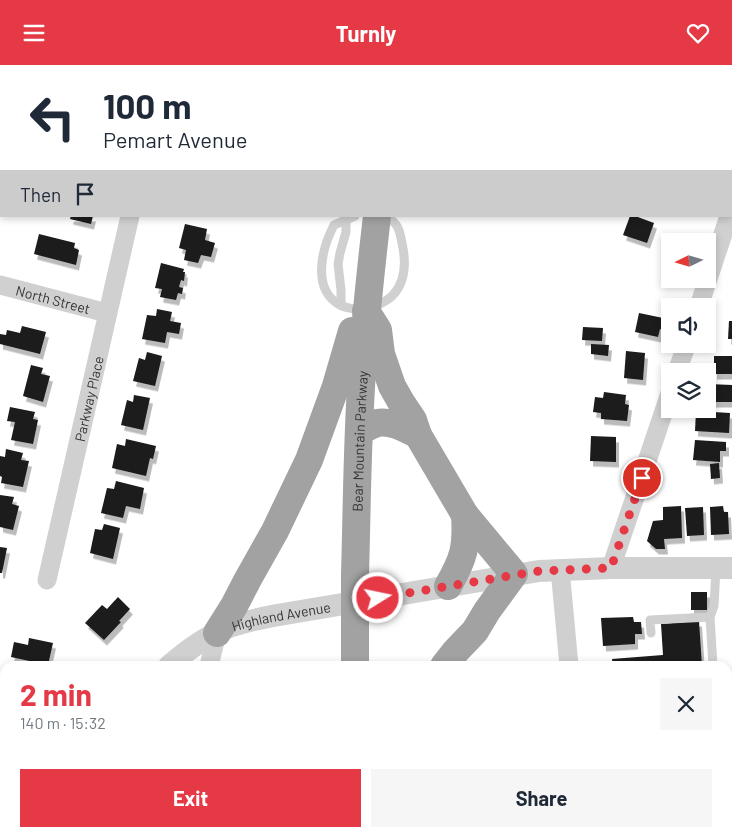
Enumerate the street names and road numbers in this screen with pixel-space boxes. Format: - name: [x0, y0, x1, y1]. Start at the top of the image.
- street label: North Street: [14, 281, 92, 317]
- street label: Parkway Place: [70, 354, 106, 443]
- street label: Bear Mountain Parkway: [348, 369, 371, 512]
- street label: Highland Avenue: [229, 598, 332, 634]

